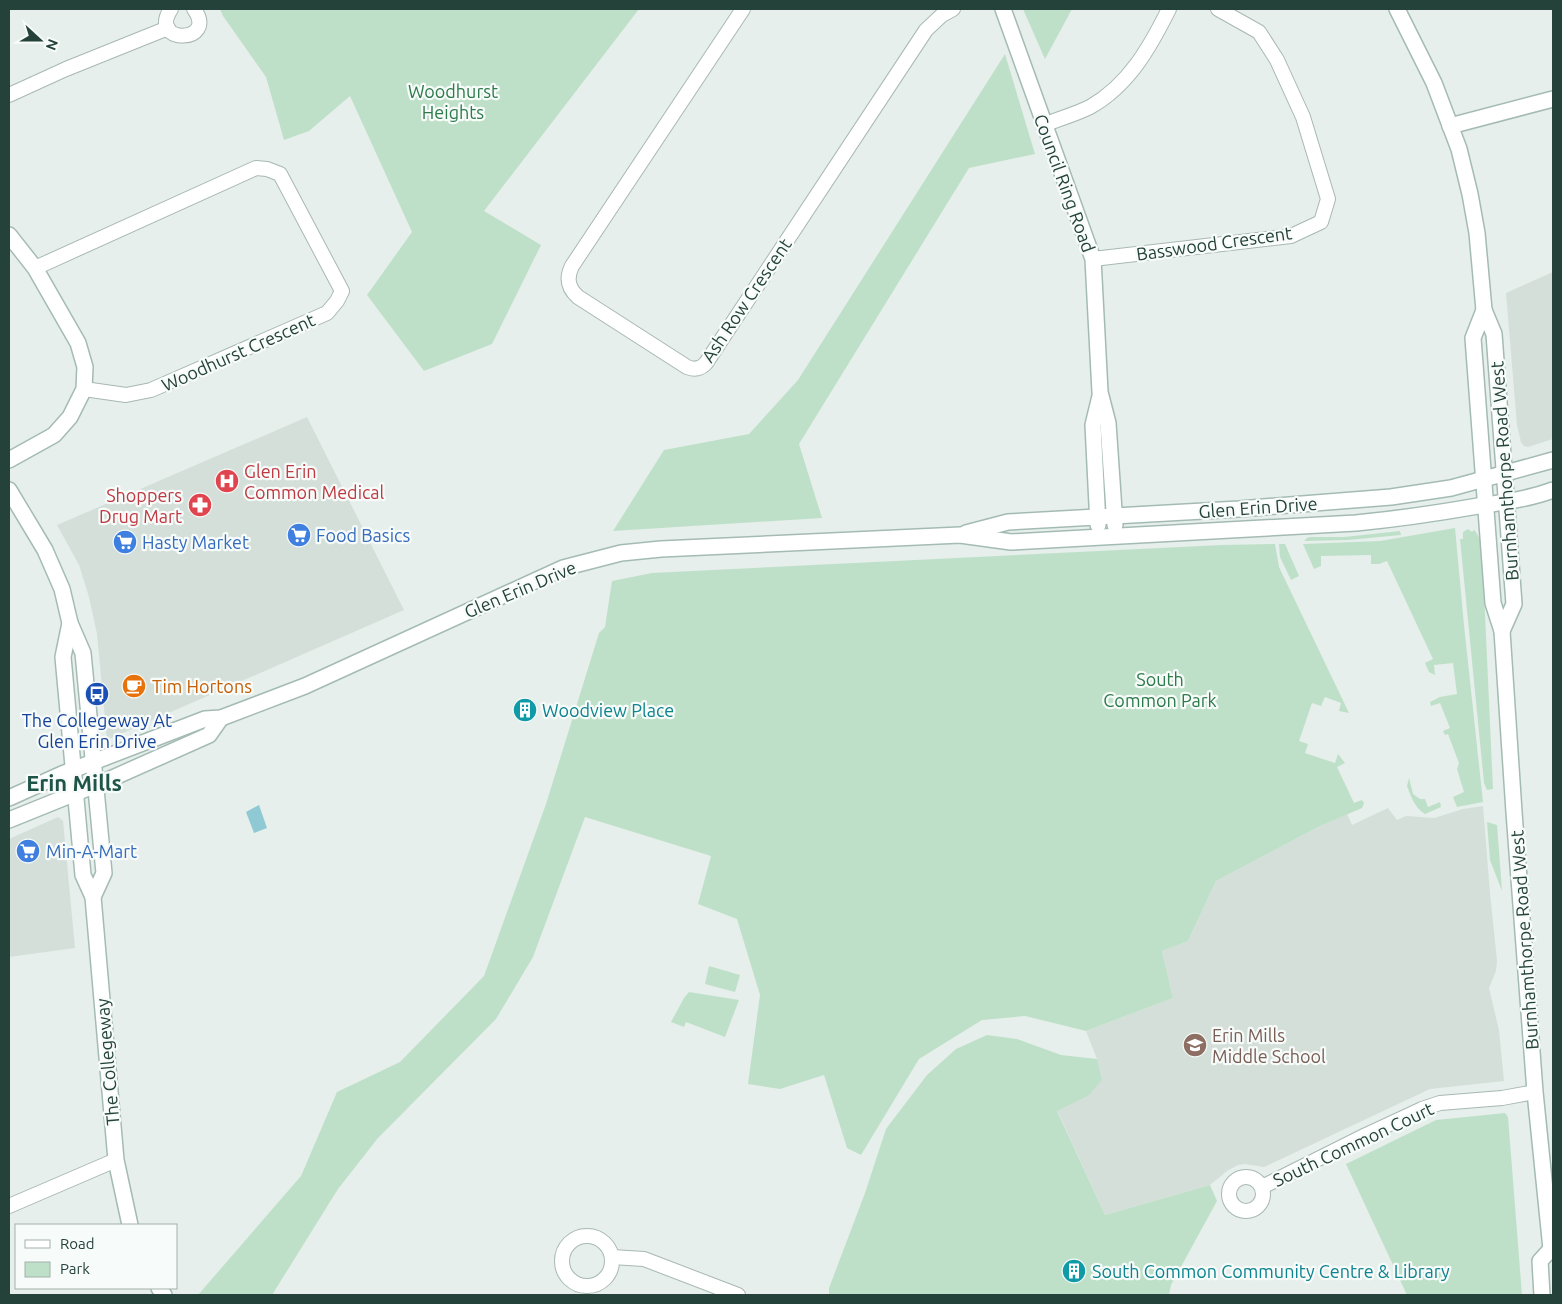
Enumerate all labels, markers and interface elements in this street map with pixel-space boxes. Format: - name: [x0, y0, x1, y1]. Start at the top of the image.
- north arrow: [15, 15, 65, 65]
- text: N: [43, 37, 61, 52]
- park label: Woodhurst Heights: [408, 81, 498, 122]
- street label: Council Ring Road: [1031, 111, 1099, 255]
- street label: Basswood Crescent: [1135, 222, 1293, 264]
- street label: Ash Row Crescent: [697, 234, 795, 366]
- street label: Woodhurst Crescent: [158, 309, 318, 395]
- street label: Burnhamthorpe Road West: [1486, 361, 1522, 581]
- place label: Glen Erin Common Medical: [244, 461, 385, 502]
- hospital icon: Glen Erin Common Medical: [214, 468, 240, 494]
- place label: Shoppers Drug Mart: [99, 485, 182, 526]
- pharmacy icon: Shoppers Drug Mart: [187, 492, 213, 518]
- street label: Glen Erin Drive: [1198, 493, 1318, 521]
- supermarket icon: Food Basics: [286, 522, 312, 548]
- place label: Food Basics: [316, 525, 410, 545]
- supermarket icon: Hasty Market: [112, 529, 138, 555]
- place label: Hasty Market: [142, 532, 249, 552]
- street label: Glen Erin Drive: [461, 557, 579, 621]
- park label: South Common Park: [1103, 669, 1217, 710]
- cafe icon: Tim Hortons: [121, 673, 147, 699]
- place label: Tim Hortons: [152, 676, 252, 696]
- bus stop icon: The Collegeway At Glen Erin Drive: [84, 681, 110, 707]
- building icon: Woodview Place: [512, 697, 538, 723]
- place label: Woodview Place: [542, 700, 674, 720]
- place label: The Collegeway At Glen Erin Drive: [22, 710, 172, 751]
- district label: Erin Mills: [26, 770, 122, 795]
- street label: Burnhamthorpe Road West: [1506, 830, 1542, 1050]
- supermarket icon: Min-A-Mart: [15, 838, 41, 864]
- place label: Min-A-Mart: [46, 841, 137, 861]
- street label: The Collegeway: [91, 997, 123, 1126]
- place label: Erin Mills Middle School: [1212, 1025, 1326, 1066]
- school or university icon: Erin Mills Middle School: [1182, 1032, 1208, 1058]
- street label: South Common Court: [1269, 1098, 1437, 1190]
- legend: [15, 1224, 178, 1289]
- text: Road: [60, 1235, 95, 1252]
- building icon: South Common Community Centre & Library: [1061, 1258, 1087, 1284]
- text: Park: [60, 1260, 90, 1277]
- place label: South Common Community Centre & Library: [1092, 1261, 1450, 1281]

